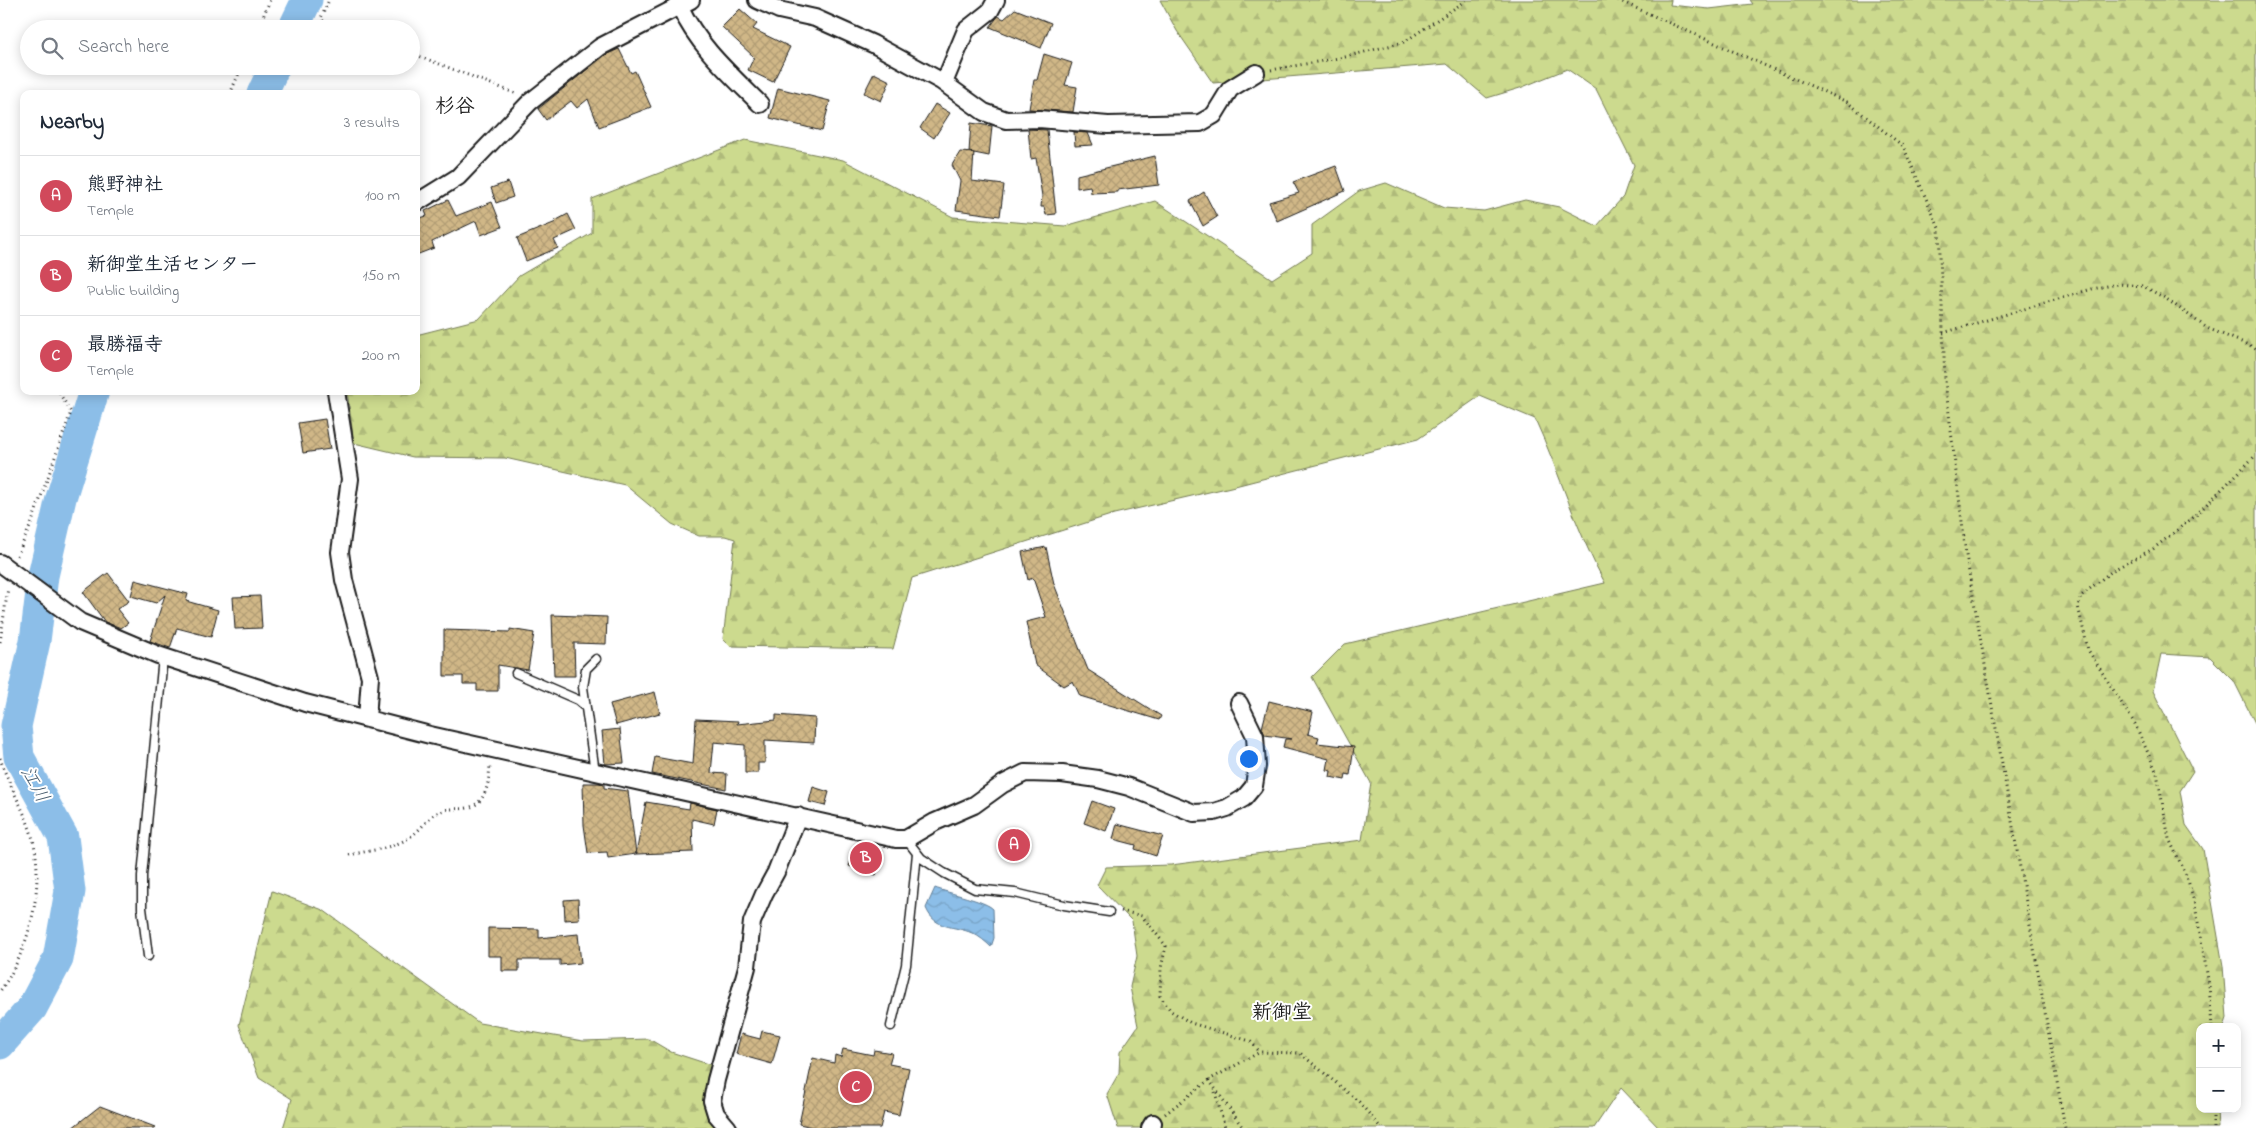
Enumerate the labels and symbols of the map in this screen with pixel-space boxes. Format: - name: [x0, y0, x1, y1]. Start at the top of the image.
- district label: 杉谷: [435, 93, 475, 122]
- your location: [1236, 746, 1262, 772]
- water label: 江川: [13, 762, 55, 808]
- pin: A: [998, 826, 1030, 864]
- pin: B: [850, 839, 882, 877]
- district label: 新御堂: [1252, 999, 1312, 1028]
- pin: C: [840, 1068, 872, 1106]

